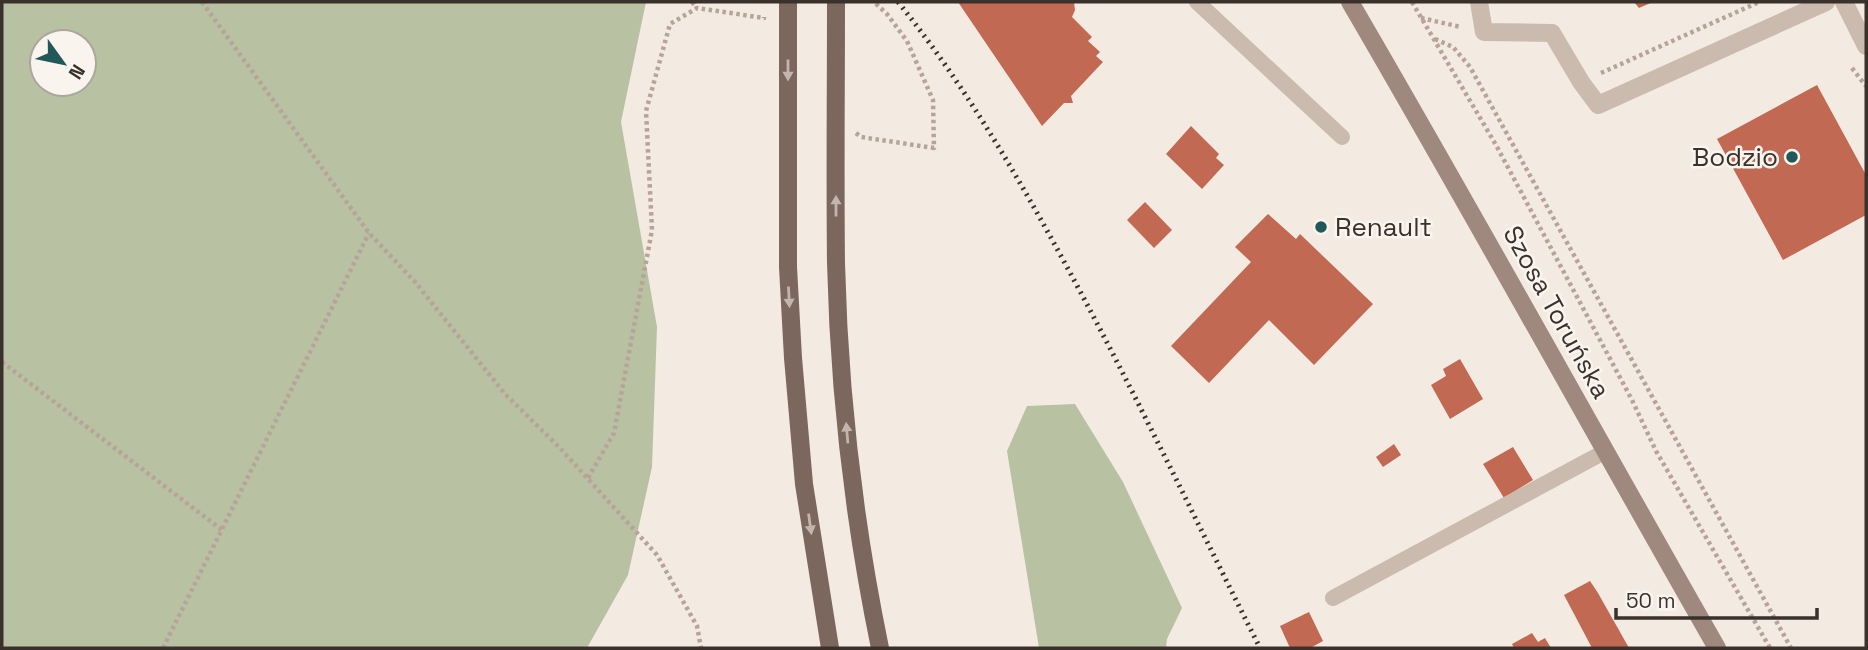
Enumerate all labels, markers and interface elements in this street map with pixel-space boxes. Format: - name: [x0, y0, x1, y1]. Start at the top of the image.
- north arrow: [28, 28, 98, 98]
- one-way arrow: [782, 59, 794, 81]
- text: N: [63, 60, 91, 84]
- place label: Bodzio: [1692, 140, 1778, 174]
- marker: Bodzio: [1784, 149, 1800, 165]
- one-way arrow: [830, 195, 842, 217]
- place label: Renault: [1335, 210, 1432, 244]
- marker: Renault: [1313, 219, 1329, 235]
- street label: Szosa Toruńska: [1496, 220, 1619, 404]
- one-way arrow: [784, 287, 795, 309]
- one-way arrow: [841, 422, 852, 444]
- one-way arrow: [805, 513, 816, 535]
- scale bar: [1616, 576, 1817, 620]
- text: 50 m: [1626, 587, 1676, 614]

